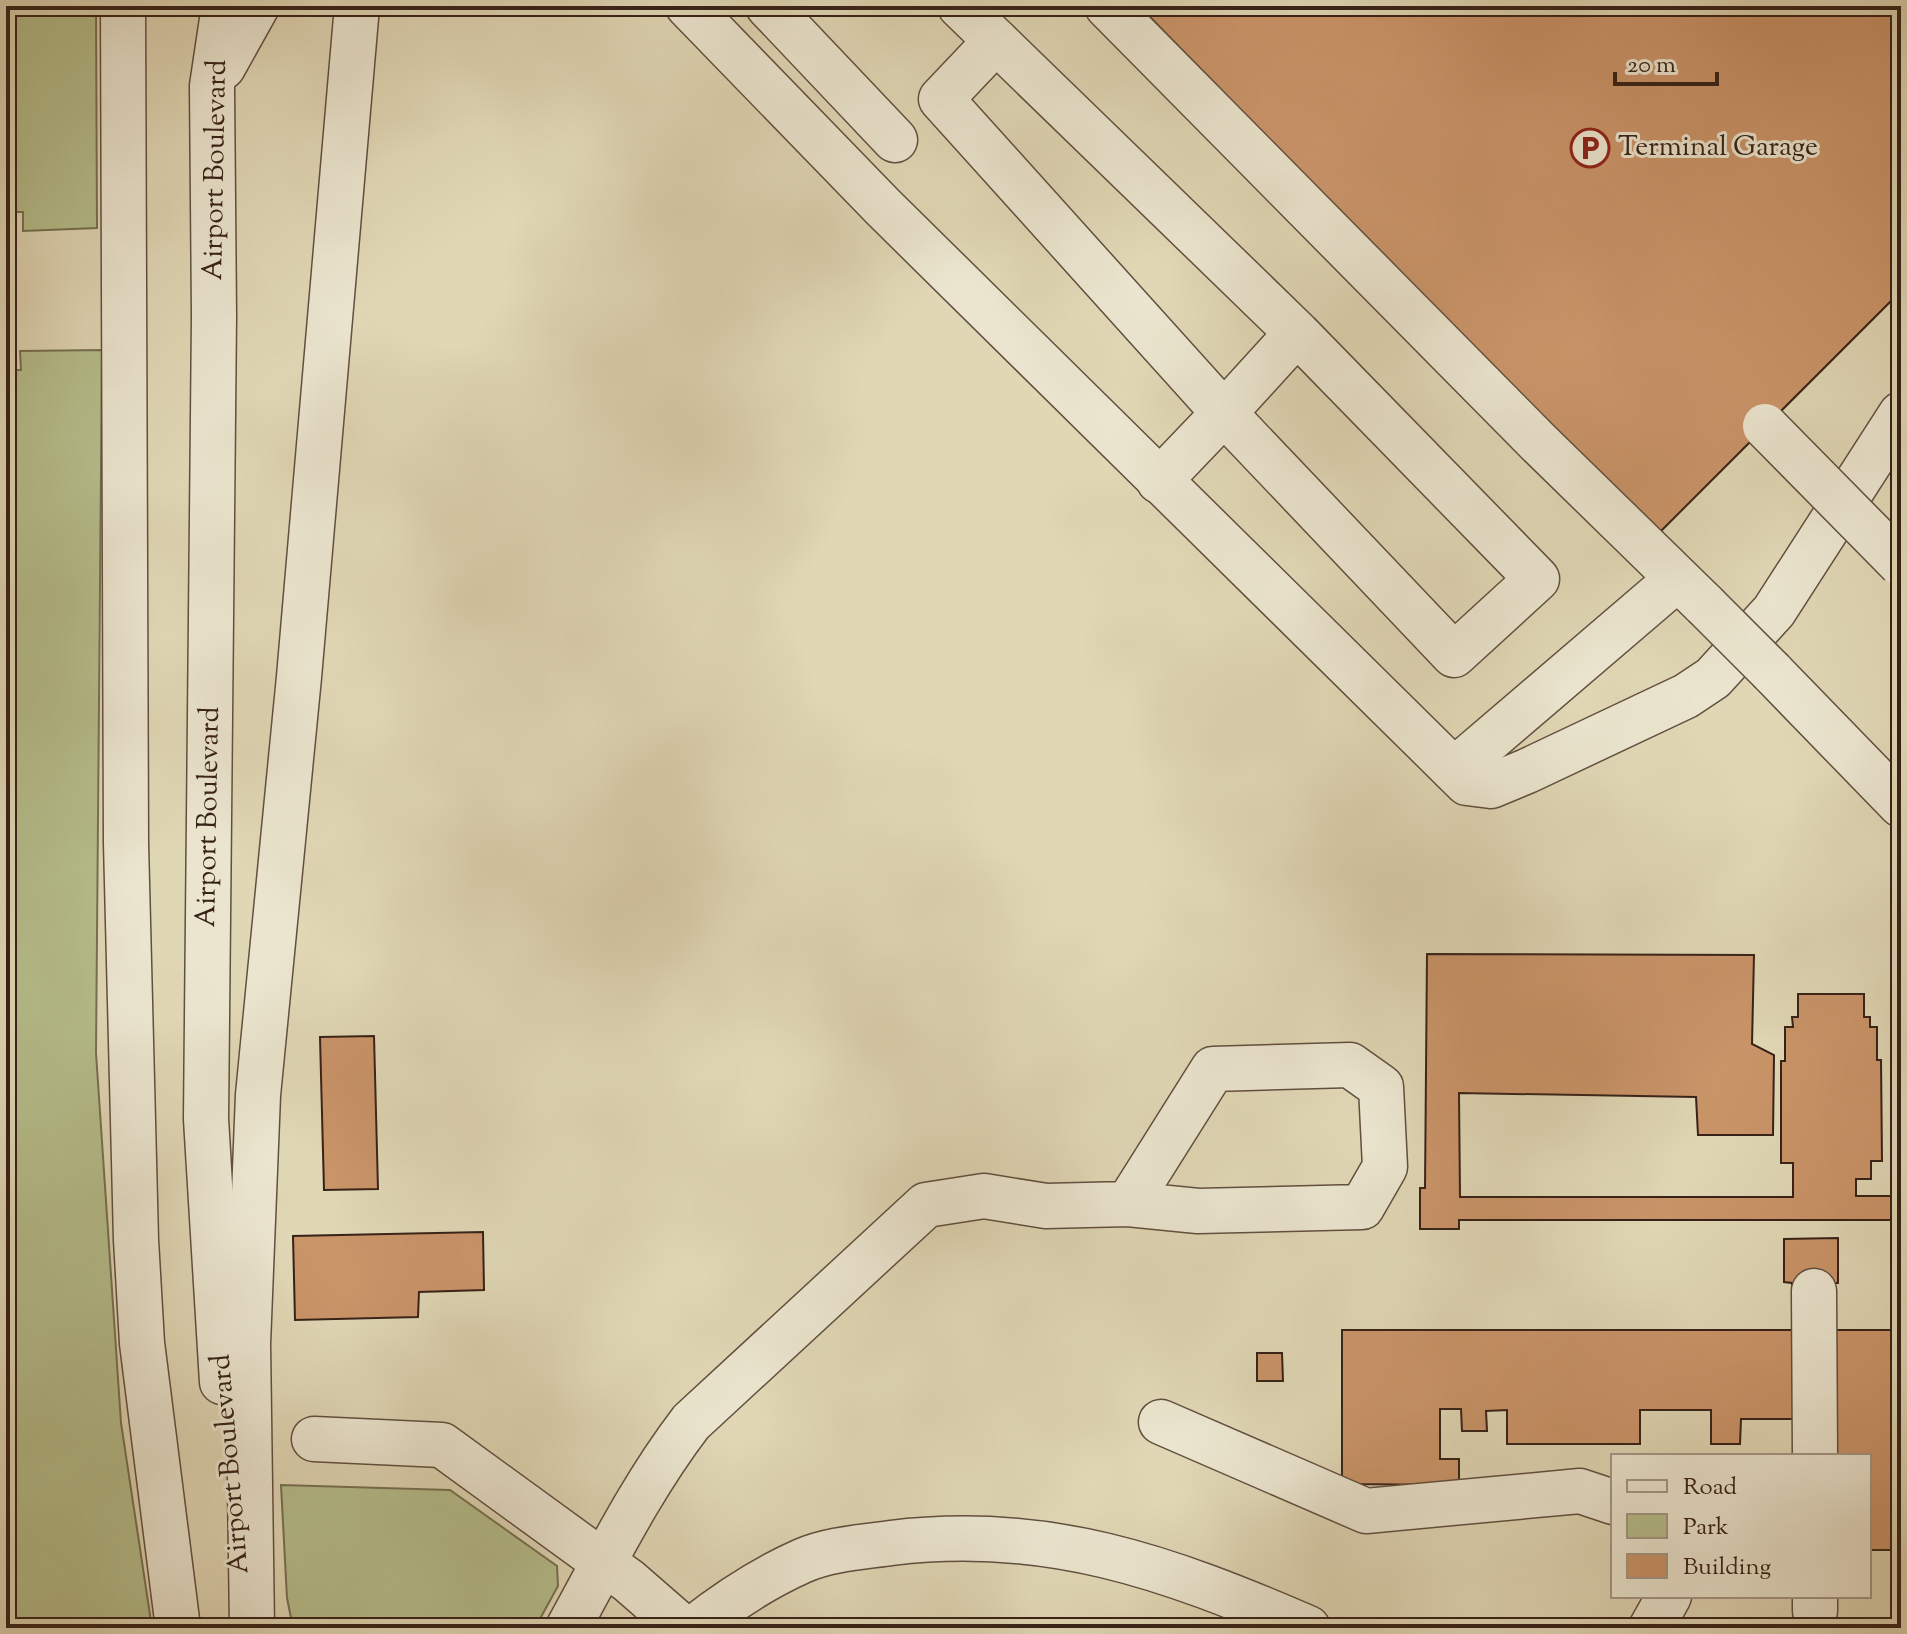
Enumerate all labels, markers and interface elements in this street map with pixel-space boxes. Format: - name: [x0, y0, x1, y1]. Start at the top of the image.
- scale bar: [1615, 36, 1717, 86]
- text: 20 m: [1627, 49, 1676, 83]
- street label: Airport Boulevard: [194, 59, 238, 281]
- parking icon: Terminal Garage: [1569, 127, 1611, 169]
- place label: Terminal Garage: [1618, 128, 1818, 168]
- street label: Airport Boulevard: [187, 706, 231, 928]
- street label: Airport Boulevard: [201, 1352, 261, 1576]
- legend: [1611, 1454, 1871, 1598]
- text: Road: [1683, 1471, 1737, 1505]
- text: Park: [1683, 1511, 1729, 1545]
- text: Building: [1683, 1551, 1772, 1585]

